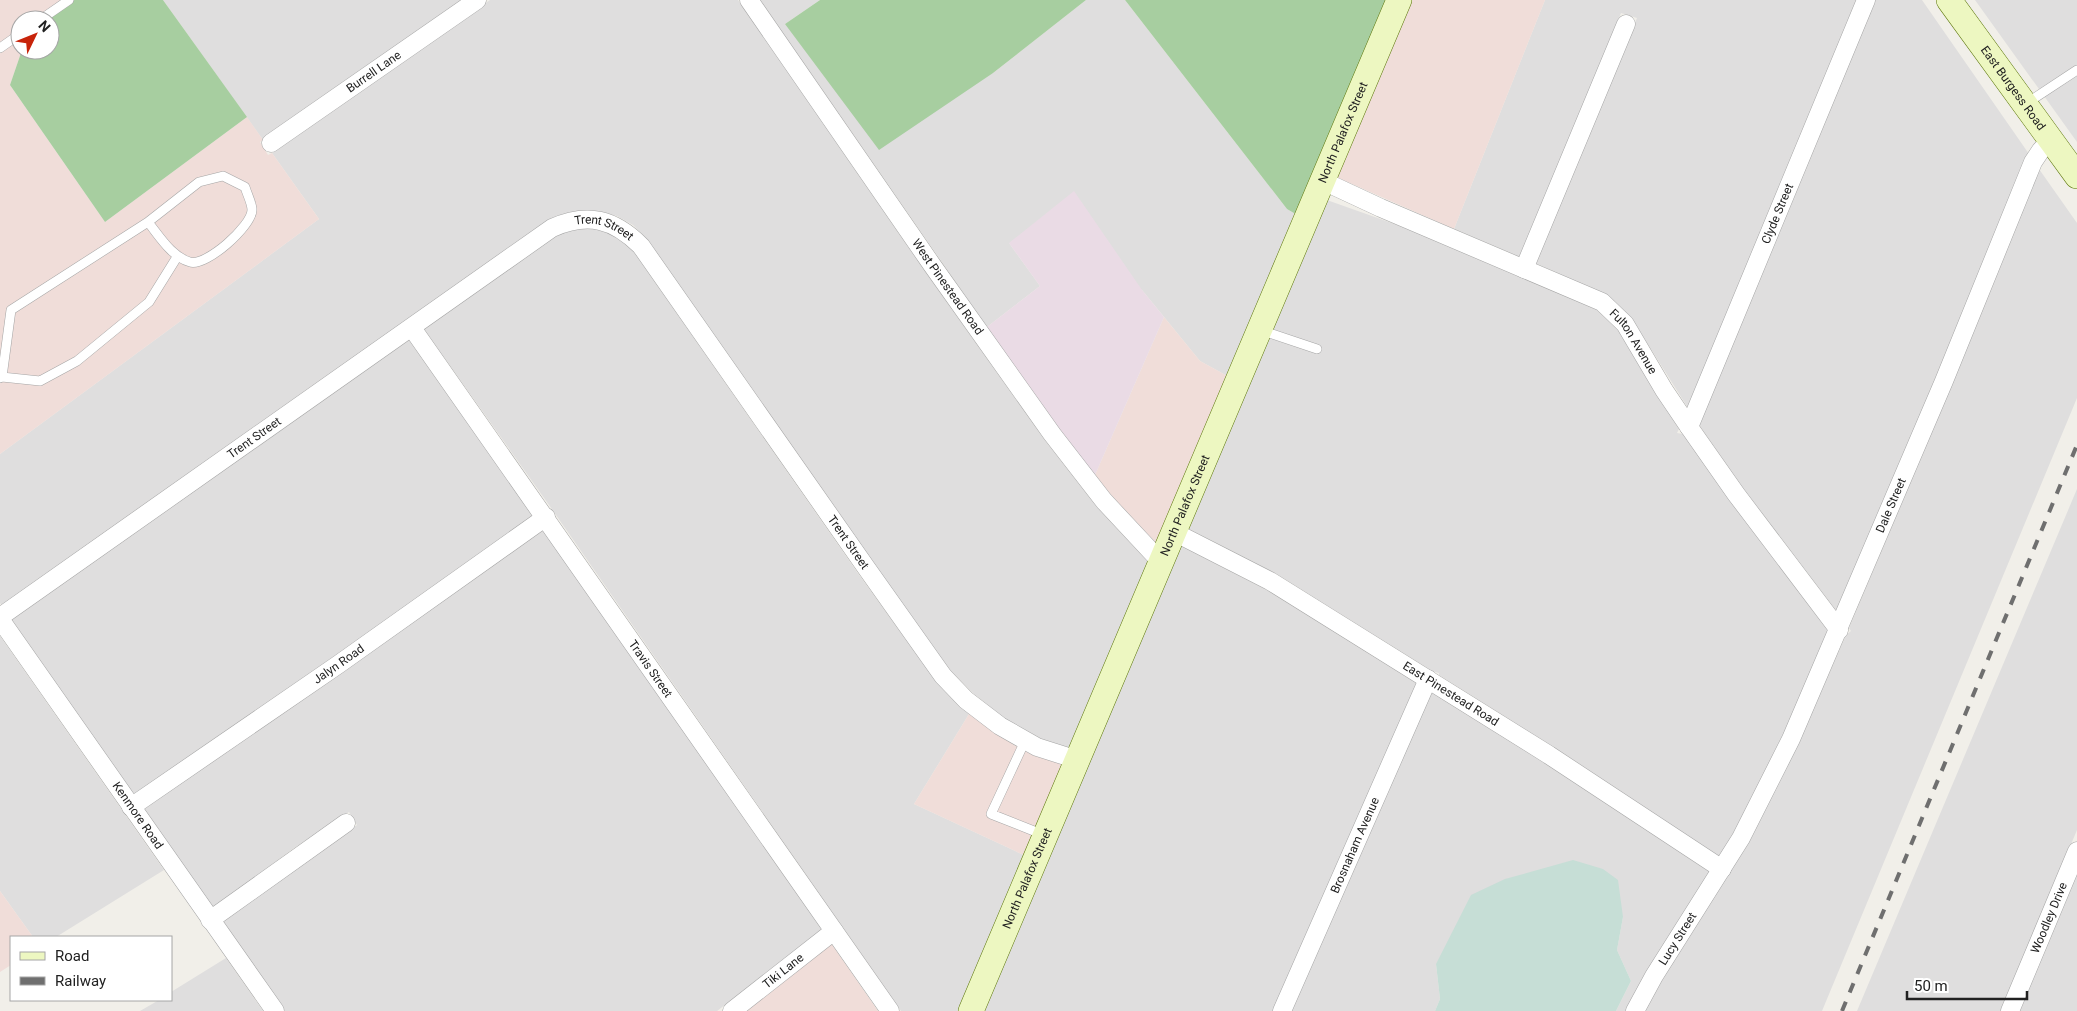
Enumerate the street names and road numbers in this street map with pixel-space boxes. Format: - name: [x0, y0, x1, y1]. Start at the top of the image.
- street label: East Burgess Road: [1978, 43, 2048, 133]
- street label: Burrell Lane: [344, 48, 404, 96]
- street label: North Palafox Street: [1315, 80, 1371, 185]
- street label: Clyde Street: [1759, 181, 1796, 246]
- street label: Trent Street: [573, 212, 637, 243]
- street label: West Pinestead Road: [909, 236, 986, 337]
- street label: Fulton Avenue: [1607, 306, 1660, 377]
- street label: Trent Street: [225, 414, 284, 462]
- street label: North Palafox Street: [1157, 453, 1213, 558]
- street label: Dale Street: [1873, 476, 1909, 535]
- street label: Trent Street: [825, 513, 872, 572]
- street label: Travis Street: [626, 637, 675, 700]
- street label: Jalyn Road: [310, 641, 367, 687]
- street label: East Pinestead Road: [1400, 659, 1501, 729]
- street label: Kenmore Road: [110, 779, 166, 852]
- street label: Brosnaham Avenue: [1328, 795, 1382, 896]
- street label: North Palafox Street: [1000, 826, 1055, 931]
- street label: Woodley Drive: [2028, 880, 2070, 956]
- street label: Lucy Street: [1656, 910, 1699, 968]
- street label: Tiki Lane: [760, 951, 806, 991]

